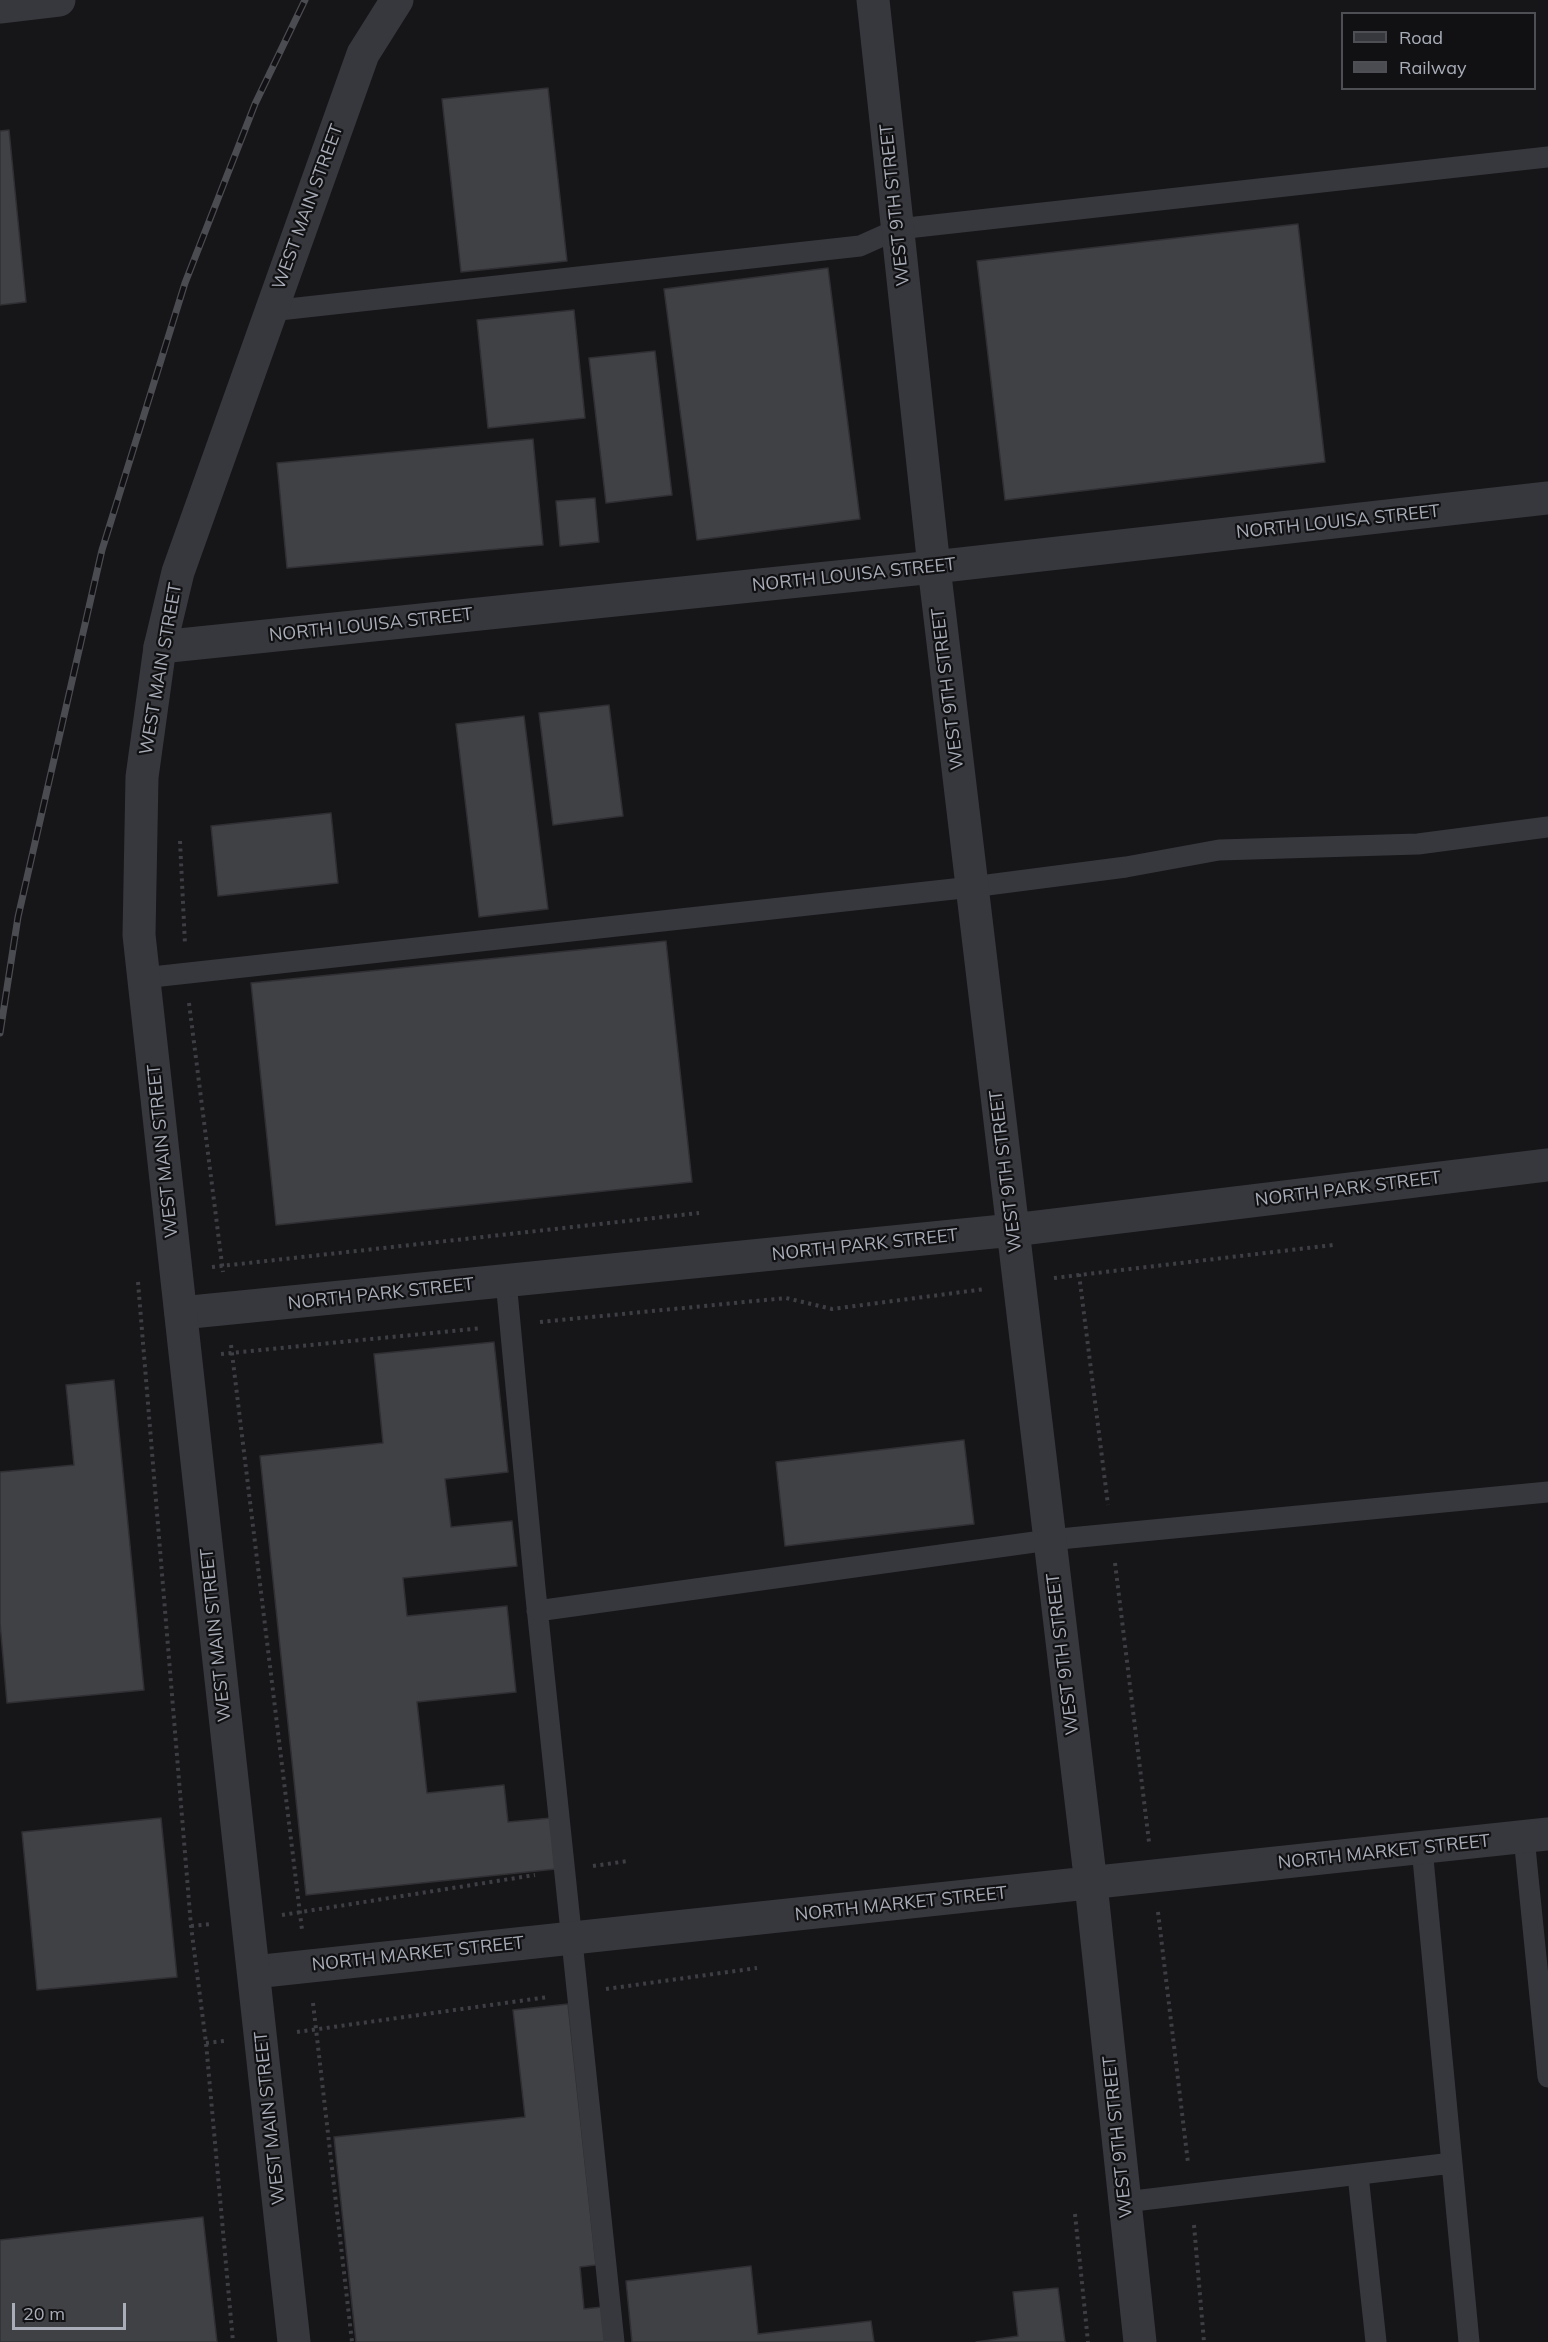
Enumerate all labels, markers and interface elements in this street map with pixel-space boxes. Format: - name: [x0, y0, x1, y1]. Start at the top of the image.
- legend: [1341, 12, 1536, 90]
- text: Road: [1399, 26, 1443, 49]
- text: Railway: [1399, 56, 1467, 79]
- street label: WEST MAIN STREET: [268, 121, 348, 293]
- street label: WEST 9TH STREET: [876, 123, 914, 287]
- street label: NORTH LOUISA STREET: [1235, 501, 1441, 543]
- street label: NORTH LOUISA STREET: [751, 554, 957, 596]
- street label: WEST MAIN STREET: [135, 581, 187, 757]
- street label: NORTH LOUISA STREET: [268, 604, 474, 646]
- street label: WEST 9TH STREET: [927, 607, 969, 771]
- street label: WEST MAIN STREET: [143, 1063, 183, 1239]
- street label: WEST 9TH STREET: [985, 1089, 1027, 1253]
- street label: NORTH PARK STREET: [1254, 1167, 1442, 1211]
- street label: NORTH PARK STREET: [771, 1224, 959, 1266]
- street label: NORTH PARK STREET: [287, 1273, 475, 1315]
- street label: WEST MAIN STREET: [196, 1547, 236, 1723]
- street label: WEST 9TH STREET: [1042, 1572, 1084, 1736]
- street label: NORTH MARKET STREET: [1277, 1830, 1491, 1874]
- street label: NORTH MARKET STREET: [794, 1882, 1008, 1926]
- street label: NORTH MARKET STREET: [311, 1932, 525, 1976]
- street label: WEST MAIN STREET: [250, 2030, 290, 2206]
- street label: WEST 9TH STREET: [1099, 2055, 1137, 2219]
- scale bar: [15, 2291, 129, 2329]
- text: 20 m: [23, 2302, 65, 2325]

